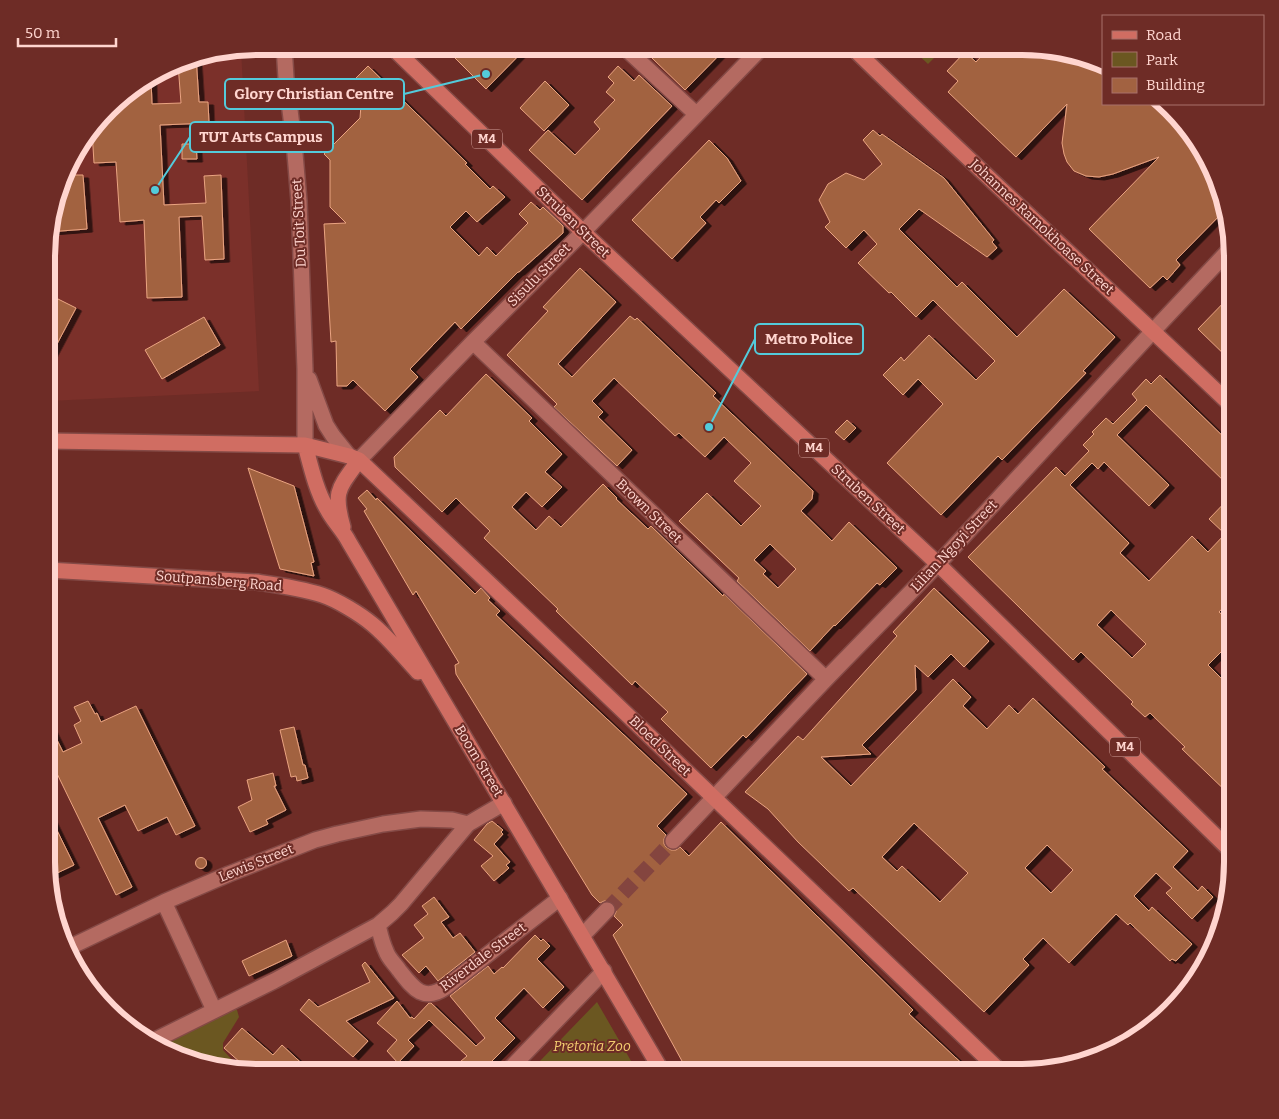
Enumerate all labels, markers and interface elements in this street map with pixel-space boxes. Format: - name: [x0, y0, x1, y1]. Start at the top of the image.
- scale bar: [18, 15, 115, 47]
- legend: [1102, 15, 1264, 105]
- text: 50 m: [25, 24, 61, 42]
- text: Road: [1146, 26, 1181, 44]
- text: Park: [1146, 51, 1178, 69]
- text: Building: [1146, 76, 1205, 94]
- callout: Glory Christian Centre: [225, 79, 404, 109]
- text: Glory Christian Centre: [234, 85, 394, 103]
- callout: TUT Arts Campus: [190, 122, 333, 152]
- text: TUT Arts Campus: [199, 128, 323, 146]
- road number: M4: [472, 130, 502, 148]
- street label: Johannes Ramokhoase Street: [966, 155, 1117, 298]
- street label: Du Toit Street: [288, 178, 310, 268]
- street label: Struben Street: [533, 183, 613, 261]
- street label: Sisulu Street: [504, 240, 574, 310]
- callout: Metro Police: [755, 324, 863, 354]
- text: Metro Police: [765, 330, 853, 348]
- road number: M4: [799, 438, 829, 458]
- street label: Struben Street: [827, 460, 909, 538]
- street label: Brown Street: [613, 475, 685, 547]
- street label: Lilian Ngoyi Street: [907, 497, 1001, 595]
- street label: Soutpansberg Road: [155, 567, 283, 595]
- street label: Bloed Street: [626, 712, 694, 780]
- street label: Boom Street: [451, 722, 507, 800]
- road number: M4: [1110, 738, 1140, 756]
- street label: Lewis Street: [216, 840, 296, 886]
- street label: Riverdale Street: [437, 919, 529, 995]
- park label: Pretoria Zoo: [553, 1038, 631, 1055]

